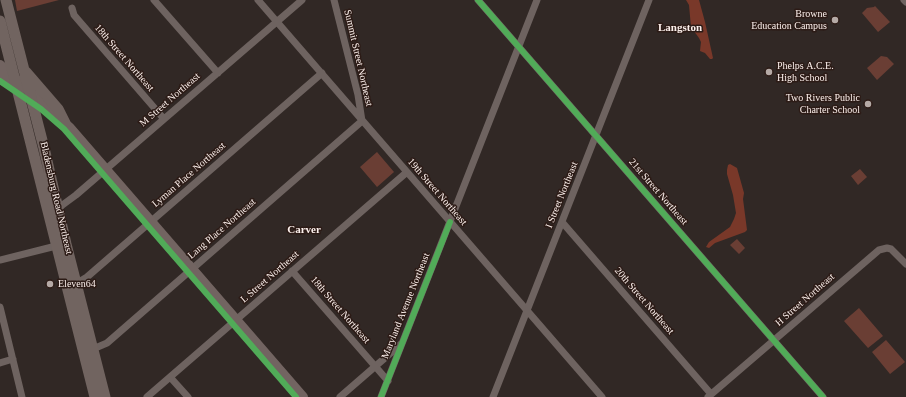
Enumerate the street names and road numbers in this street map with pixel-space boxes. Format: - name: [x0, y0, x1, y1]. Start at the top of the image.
- street label: Summit Street Northeast: [341, 8, 375, 108]
- street label: 18th Street Northeast: [92, 22, 156, 94]
- street label: M Street Northeast: [137, 71, 203, 129]
- street label: Bladensburg Road Northeast: [37, 140, 75, 256]
- street label: Lyman Place Northeast: [150, 140, 228, 210]
- street label: 19th Street Northeast: [405, 156, 469, 228]
- street label: 21st Street Northeast: [626, 156, 690, 228]
- street label: I Street Northeast: [543, 160, 581, 230]
- street label: Lang Place Northeast: [186, 196, 258, 262]
- street label: L Street Northeast: [238, 248, 302, 306]
- street label: Maryland Avenue Northeast: [379, 251, 433, 361]
- street label: 20th Street Northeast: [612, 265, 676, 337]
- street label: H Street Northeast: [773, 271, 837, 329]
- street label: 18th Street Northeast: [308, 274, 372, 346]

